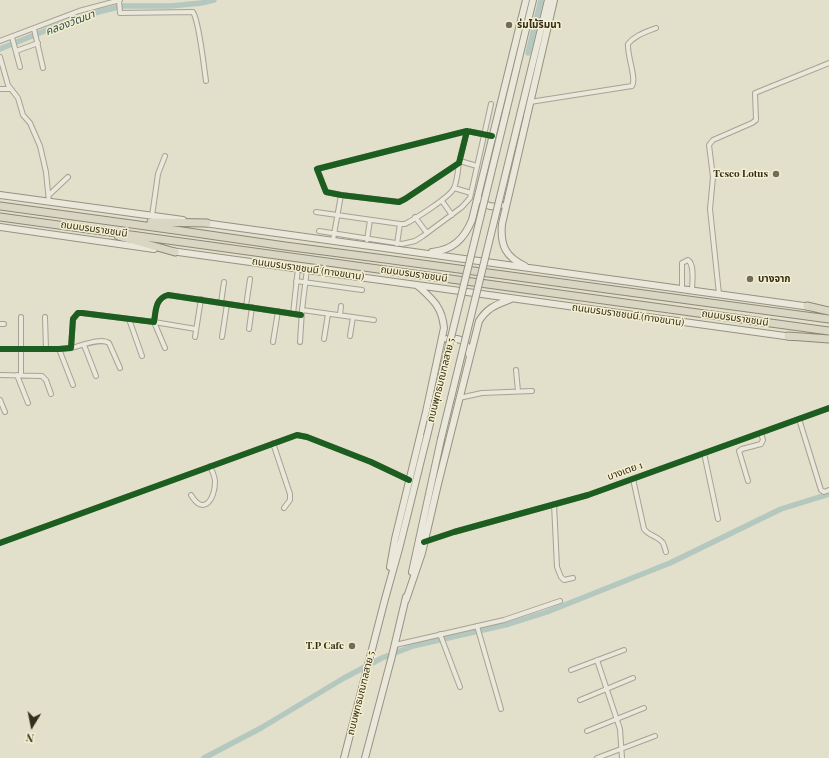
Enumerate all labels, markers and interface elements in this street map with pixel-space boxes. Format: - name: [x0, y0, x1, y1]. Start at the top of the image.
- water label: คลองวัฒนา: [43, 8, 97, 38]
- place label: ร่มไม้ริมนา: [517, 19, 561, 31]
- marker: ร่มไม้ริมนา: [504, 20, 514, 30]
- place label: Tesco Lotus: [713, 168, 768, 180]
- marker: Tesco Lotus: [771, 169, 781, 179]
- street label: ถนนบรมราชชนนี: [60, 218, 128, 240]
- street label: ถนนบรมราชชนนี (ทางขนาน): [251, 255, 365, 283]
- street label: ถนนบรมราชชนนี: [380, 263, 448, 285]
- place label: บางจาก: [758, 273, 791, 285]
- marker: บางจาก: [745, 274, 755, 284]
- street label: ถนนบรมราชชนนี (ทางขนาน): [571, 301, 685, 329]
- street label: ถนนบรมราชชนนี: [701, 307, 769, 329]
- street label: ถนนพุทธมณฑลสาย 5: [425, 337, 457, 423]
- street label: บางเตย 1: [606, 459, 644, 483]
- place label: T.P Cafe: [306, 640, 344, 652]
- marker: T.P Cafe: [347, 641, 357, 651]
- street label: ถนนพุทธมณฑลสาย 5: [345, 650, 377, 736]
- north arrow: [12, 706, 52, 746]
- text: N: [25, 730, 35, 746]

